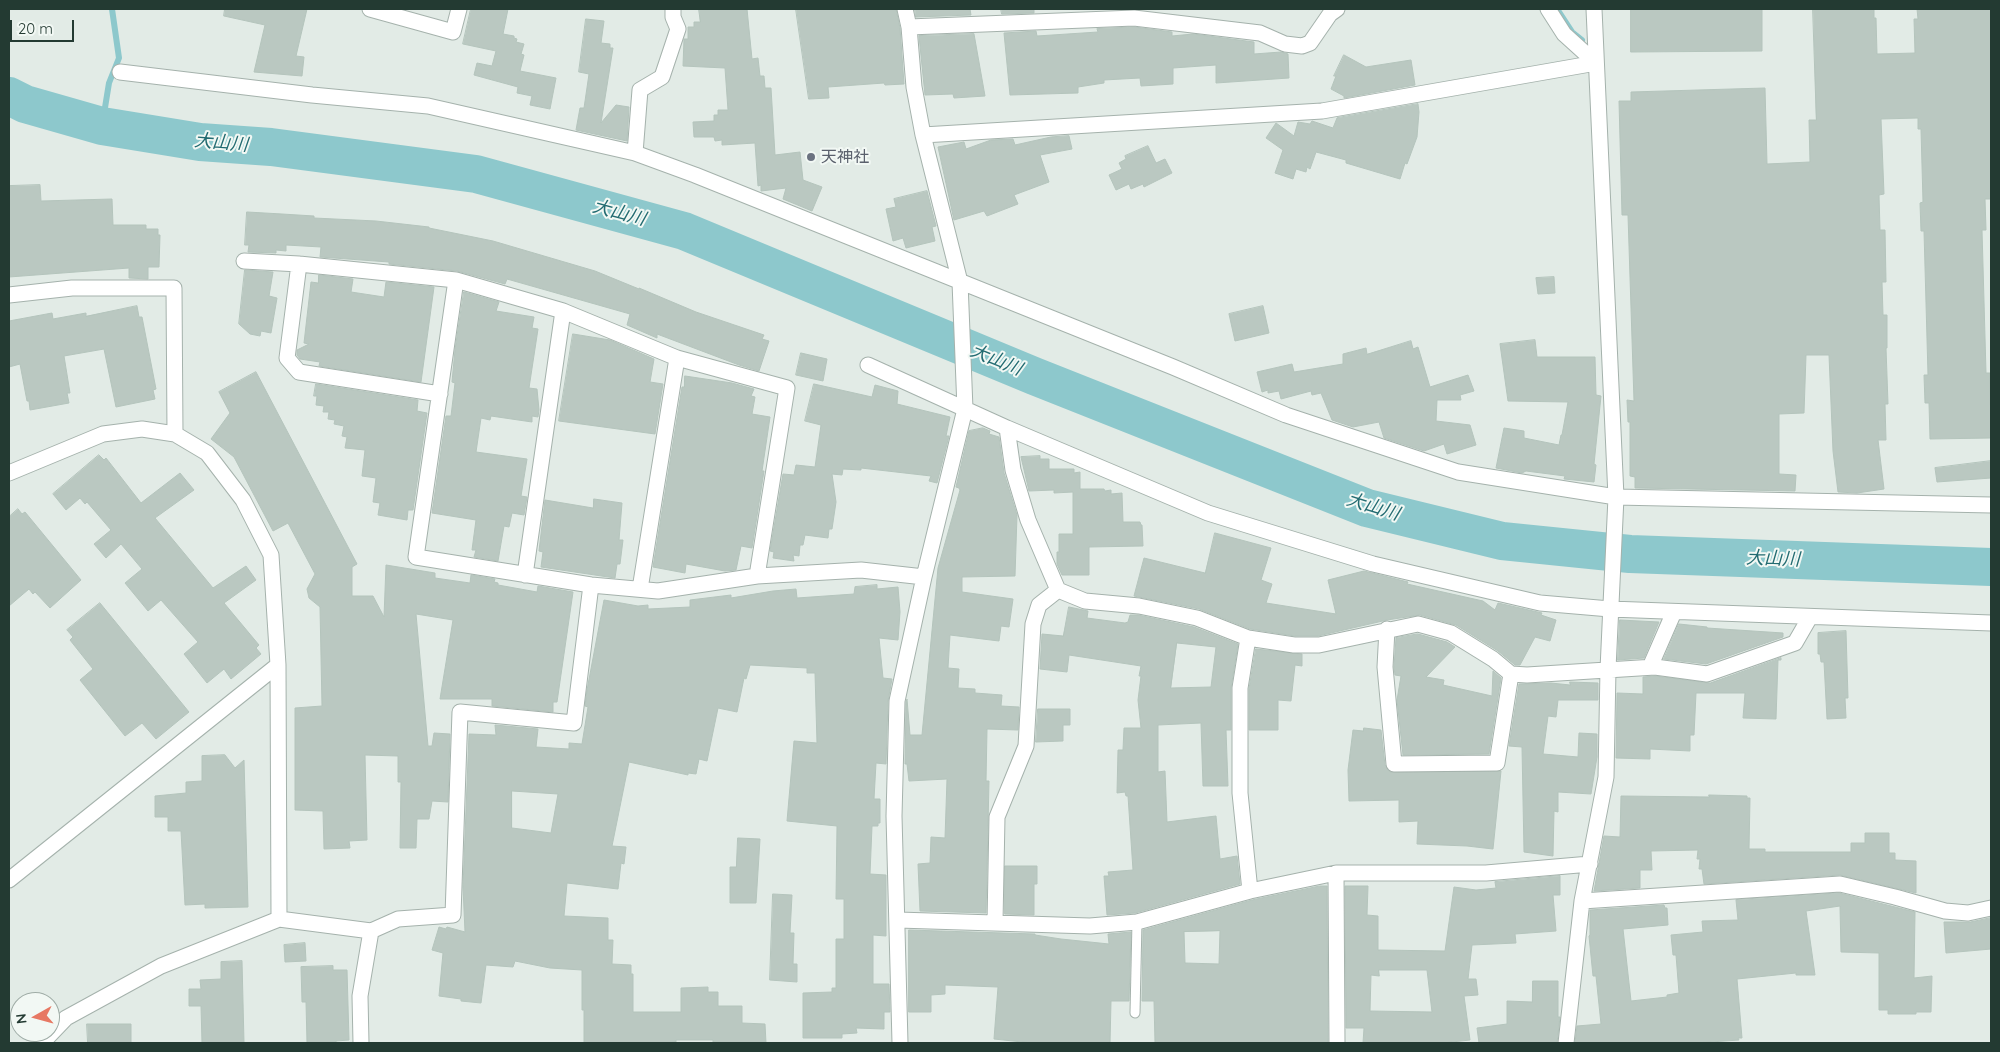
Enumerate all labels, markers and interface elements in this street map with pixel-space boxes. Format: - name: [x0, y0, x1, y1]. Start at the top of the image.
- scale bar: [12, 10, 76, 42]
- text: 20 m: [18, 19, 53, 38]
- water label: 大山川: [193, 130, 249, 156]
- place label: 天神社: [821, 147, 869, 167]
- marker: 天神社: [805, 151, 817, 163]
- water label: 大山川: [590, 196, 648, 230]
- water label: 大山川: [967, 340, 1025, 380]
- water label: 大山川: [1344, 489, 1402, 525]
- water label: 大山川: [1746, 547, 1800, 571]
- north arrow: [10, 992, 60, 1042]
- text: N: [12, 1013, 31, 1025]

